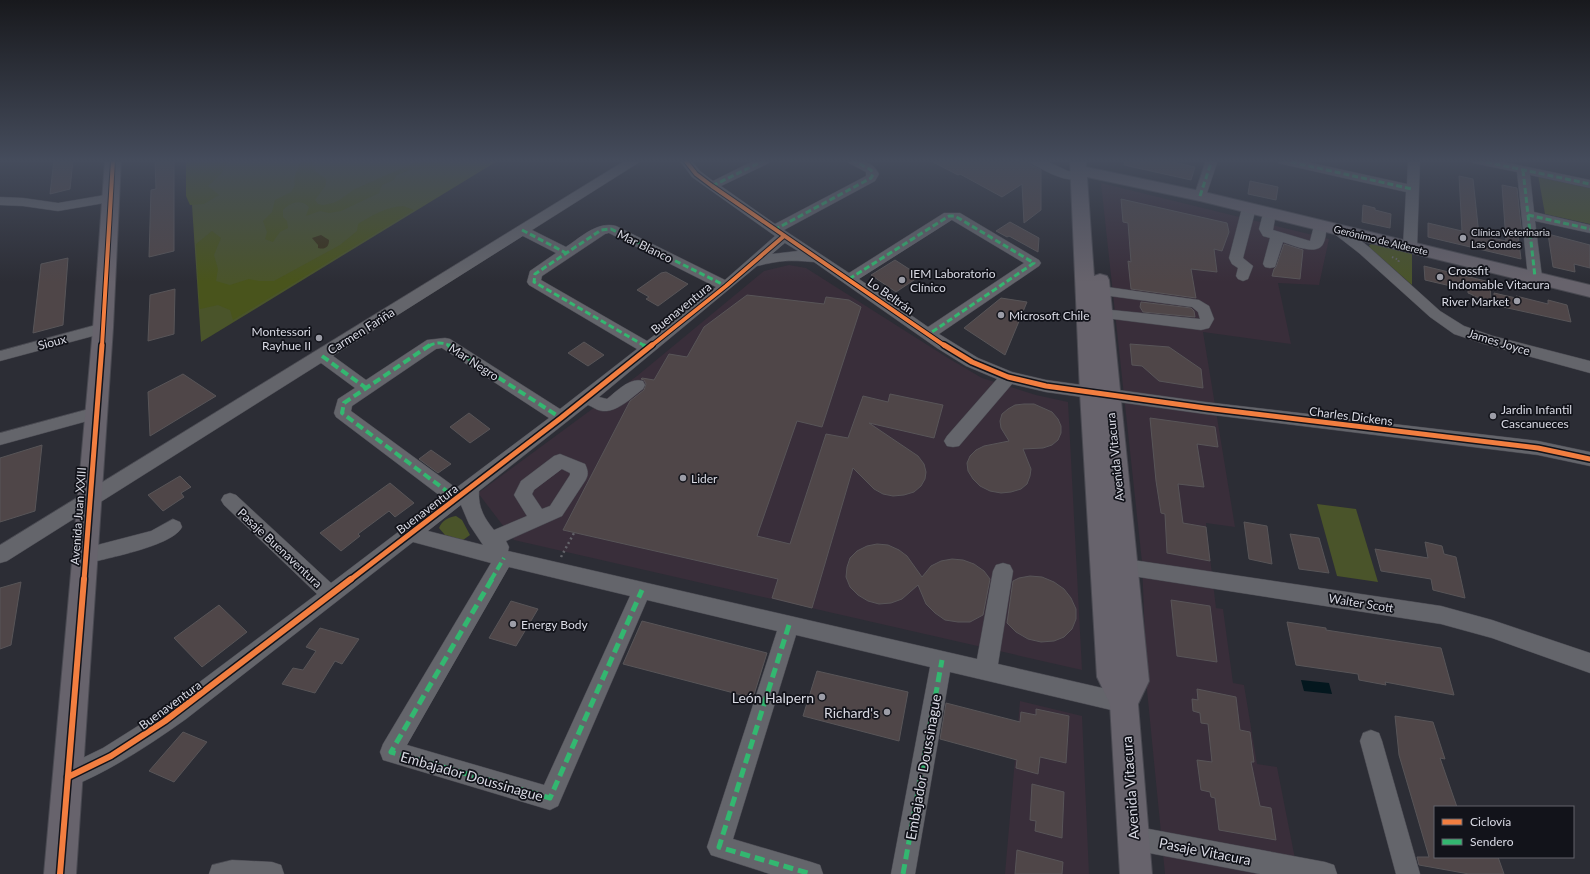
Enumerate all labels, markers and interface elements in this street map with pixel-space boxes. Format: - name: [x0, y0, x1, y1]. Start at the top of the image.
- street label: Gerónimo de Alderete: [1333, 222, 1429, 258]
- street label: Mar Blanco: [615, 226, 675, 266]
- place label: Clínica Veterinaria Las Condes: [1471, 226, 1550, 250]
- marker: Clínica Veterinaria Las Condes: [1458, 233, 1468, 243]
- place label: Crossfit Indomable Vitacura: [1448, 263, 1550, 292]
- place label: IEM Laboratorio Clínico: [910, 266, 996, 295]
- marker: Crossfit Indomable Vitacura: [1435, 272, 1445, 282]
- street label: Lo Beltrán: [865, 274, 917, 318]
- marker: IEM Laboratorio Clínico: [897, 275, 907, 285]
- street label: Buenaventura: [648, 279, 714, 337]
- place label: River Market: [1441, 294, 1510, 309]
- marker: River Market: [1512, 296, 1522, 306]
- street label: Carmen Fariña: [325, 304, 397, 358]
- place label: Microsoft Chile: [1009, 308, 1090, 323]
- marker: Microsoft Chile: [996, 310, 1006, 320]
- place label: Montessori Rayhue II: [252, 324, 311, 353]
- street label: James Joyce: [1466, 325, 1532, 359]
- street label: Sioux: [36, 331, 68, 353]
- marker: Montessori Rayhue II: [314, 333, 324, 343]
- street label: Mar Negro: [446, 340, 502, 384]
- place label: Jardin Infantil Cascanueces: [1501, 402, 1572, 431]
- street label: Charles Dickens: [1308, 403, 1394, 429]
- marker: Jardin Infantil Cascanueces: [1488, 411, 1498, 421]
- street label: Avenida Vitacura: [1103, 412, 1127, 502]
- street label: Avenida Juan XXIII: [67, 467, 89, 565]
- place label: Lider: [691, 471, 718, 486]
- marker: Lider: [678, 473, 688, 483]
- street label: Buenaventura: [393, 481, 461, 537]
- street label: Pasaje Buenaventura: [235, 505, 325, 591]
- street label: Walter Scott: [1328, 590, 1395, 616]
- place label: Energy Body: [521, 617, 588, 632]
- marker: Energy Body: [508, 619, 518, 629]
- street label: Buenaventura: [136, 677, 204, 733]
- place label: León Halpern: [732, 689, 814, 706]
- marker: León Halpern: [817, 692, 827, 702]
- street label: Embajador Doussinague: [902, 693, 944, 841]
- place label: Richard's: [824, 704, 879, 721]
- marker: Richard's: [882, 707, 892, 717]
- street label: Avenida Vitacura: [1118, 736, 1142, 840]
- street label: Embajador Doussinague: [399, 747, 545, 805]
- legend: [1434, 806, 1574, 858]
- text: Ciclovía: [1470, 814, 1511, 829]
- street label: Pasaje Vitacura: [1158, 834, 1252, 868]
- text: Sendero: [1470, 834, 1514, 849]

